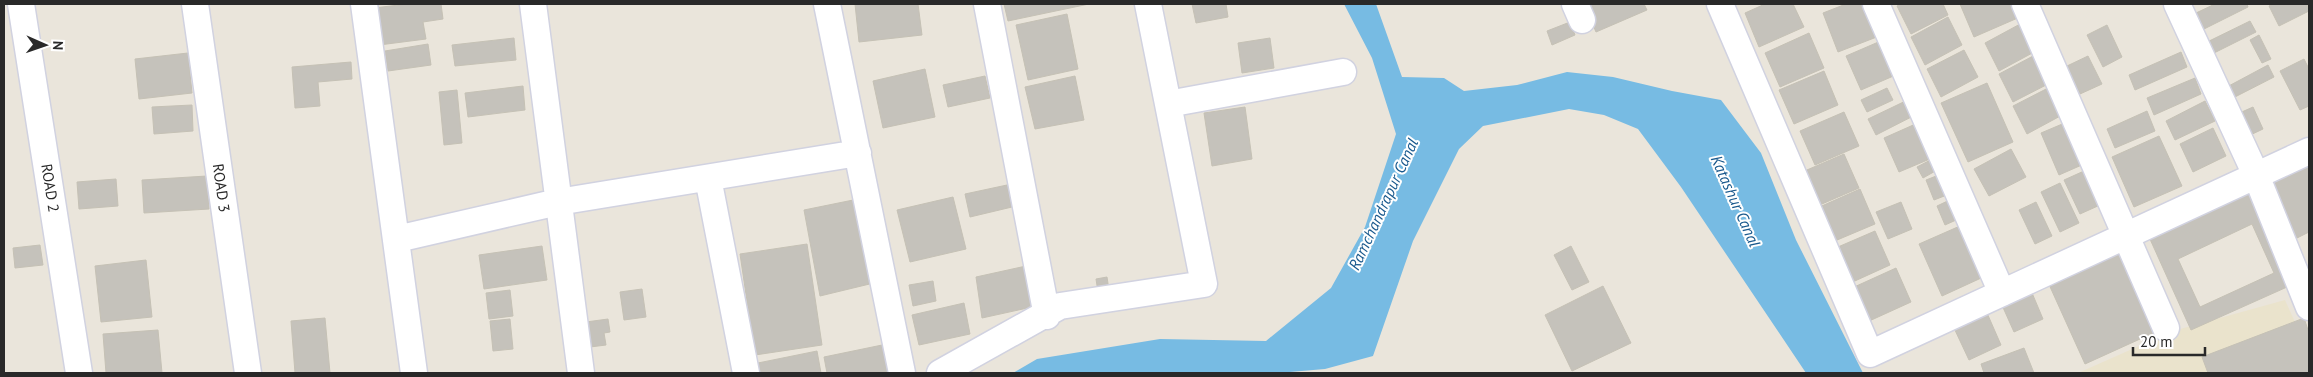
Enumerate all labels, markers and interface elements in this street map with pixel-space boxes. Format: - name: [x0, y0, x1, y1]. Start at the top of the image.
- north arrow: [20, 20, 70, 70]
- text: N: [49, 41, 67, 50]
- water label: Ramchandrapur Canal: [1344, 134, 1423, 273]
- water label: Katashur Canal: [1707, 152, 1765, 251]
- street label: ROAD 2: [37, 162, 64, 214]
- street label: ROAD 3: [209, 162, 234, 213]
- scale bar: [2133, 324, 2206, 356]
- text: 20 m: [2140, 332, 2173, 351]

